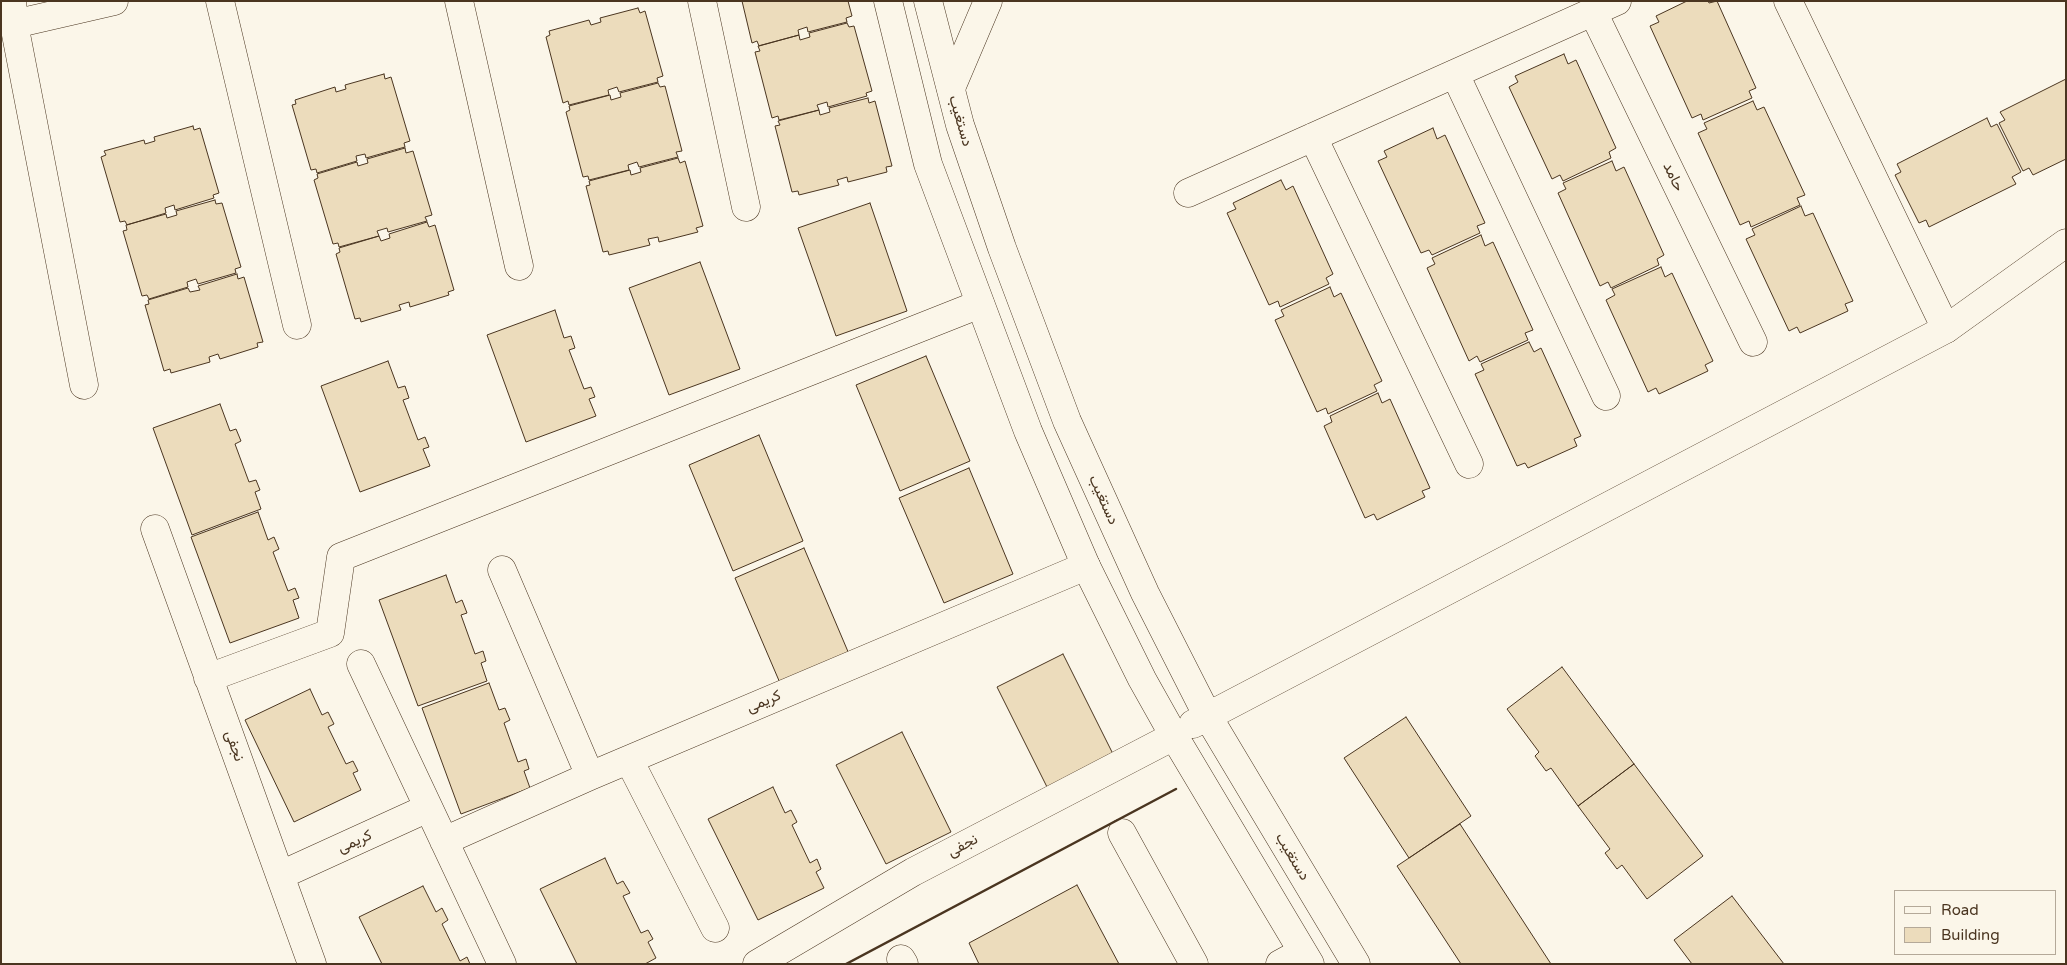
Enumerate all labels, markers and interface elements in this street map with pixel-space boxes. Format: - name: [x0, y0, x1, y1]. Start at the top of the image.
- street label: دستغیب: [944, 93, 976, 149]
- street label: حامد: [1658, 160, 1688, 194]
- street label: دستغیب: [1084, 472, 1122, 528]
- street label: کریمی: [744, 687, 784, 717]
- street label: نجفی: [220, 728, 248, 764]
- street label: کریمی: [335, 827, 375, 857]
- street label: دستغیب: [1271, 830, 1313, 884]
- street label: نجفی: [945, 831, 981, 861]
- legend: [1894, 890, 2057, 955]
- text: Road: [1941, 901, 1979, 919]
- text: Building: [1941, 926, 2000, 944]

